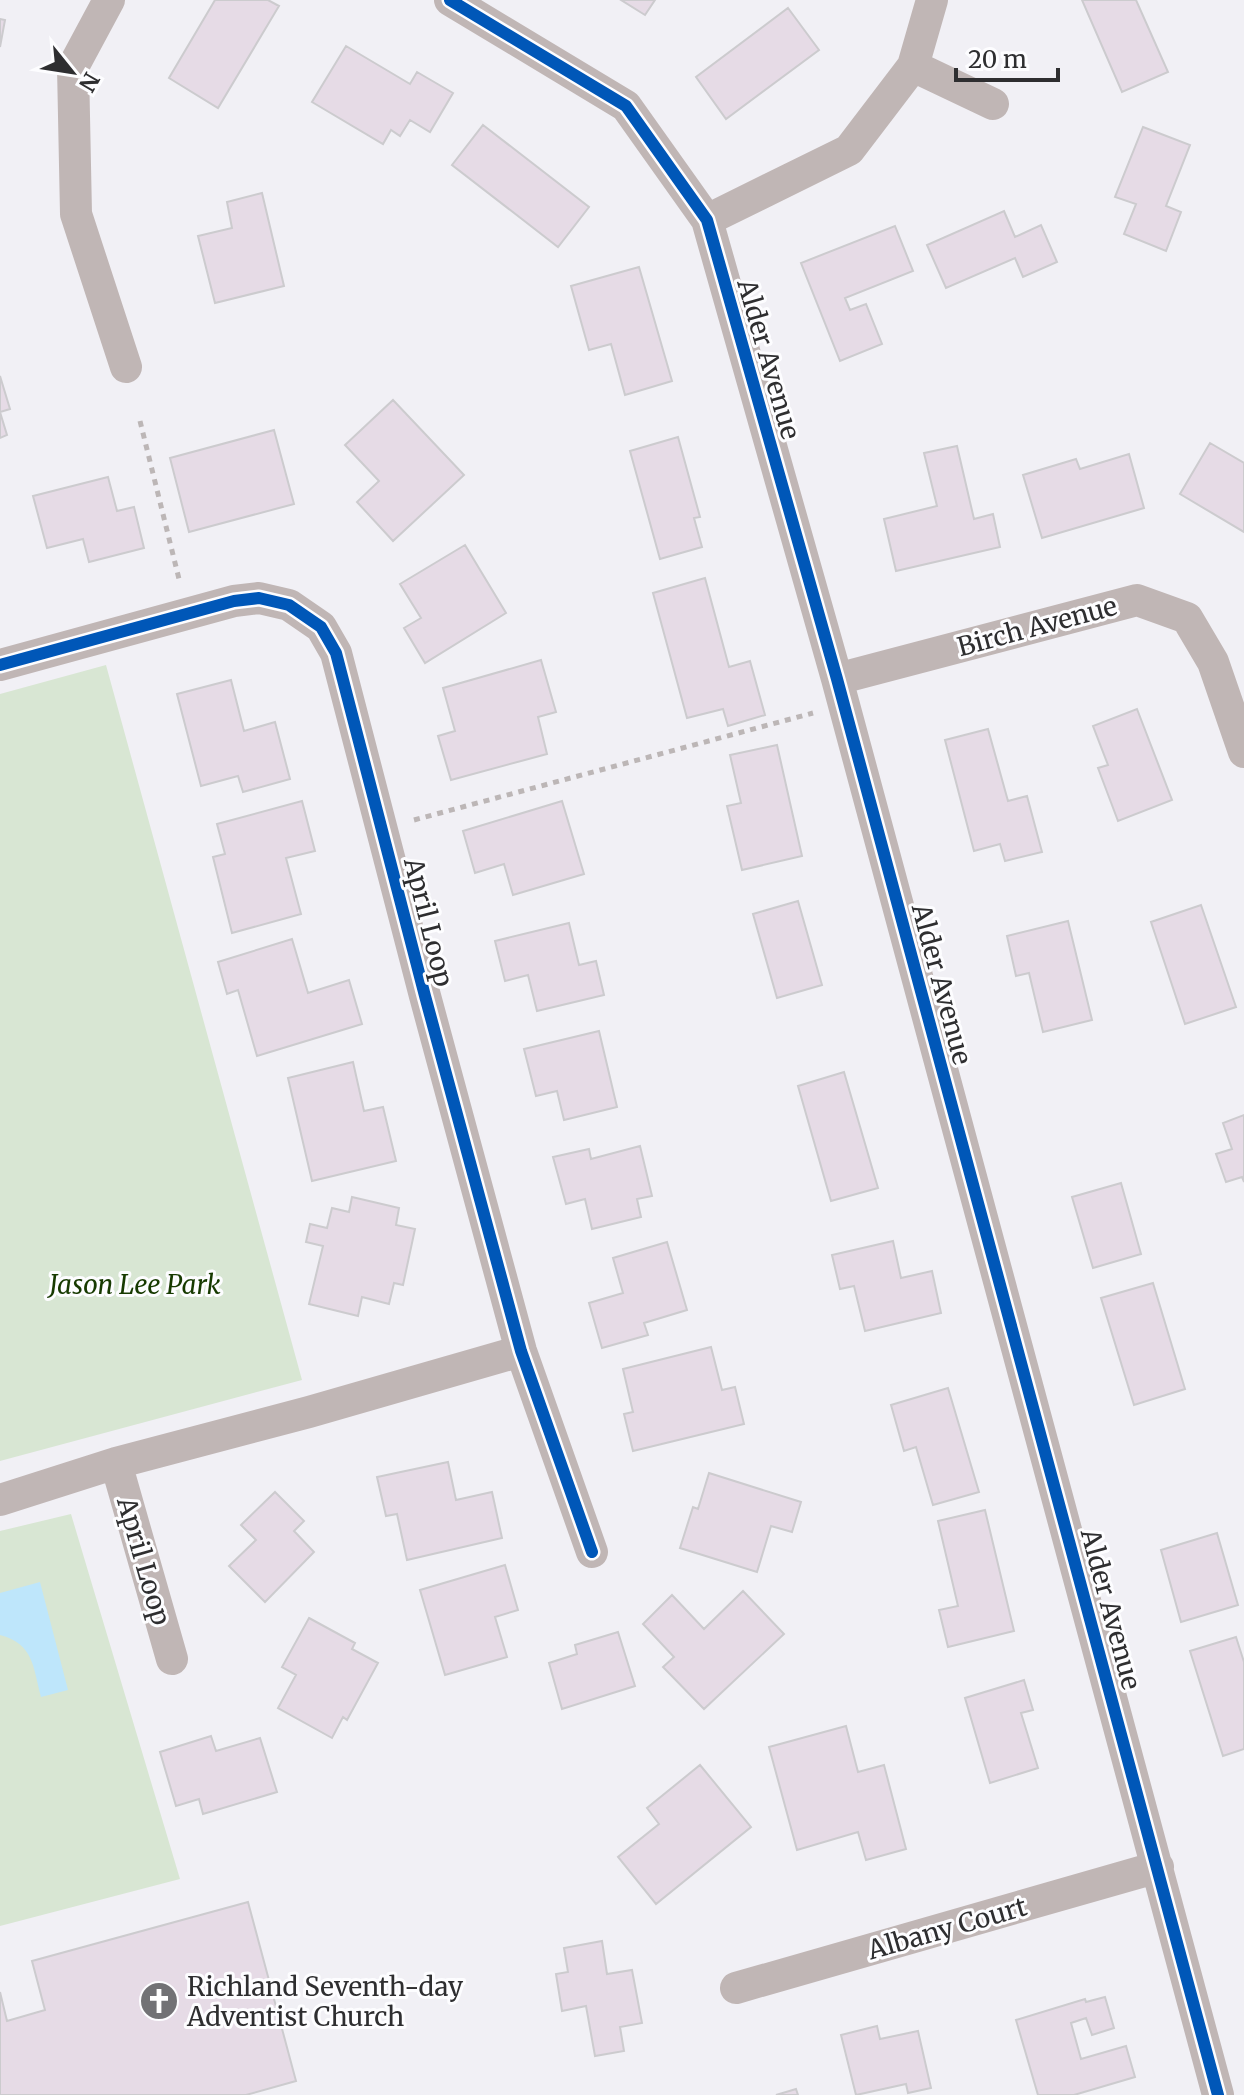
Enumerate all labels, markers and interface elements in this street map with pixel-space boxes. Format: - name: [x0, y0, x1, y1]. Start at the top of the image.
- north arrow: [32, 32, 112, 112]
- scale bar: [956, 32, 1058, 82]
- text: 20 m: [968, 44, 1027, 75]
- text: N: [73, 67, 106, 97]
- street label: Alder Avenue: [730, 274, 808, 443]
- street label: Birch Avenue: [953, 589, 1121, 663]
- street label: April Loop: [397, 853, 461, 990]
- street label: Alder Avenue: [904, 899, 979, 1068]
- park label: Jason Lee Park: [46, 1268, 221, 1301]
- street label: April Loop: [110, 1492, 178, 1629]
- street label: Alder Avenue: [1073, 1524, 1148, 1693]
- street label: Albany Court: [863, 1890, 1030, 1967]
- place label: Richland Seventh-day Adventist Church: [186, 1970, 464, 2033]
- church icon: Richland Seventh-day Adventist Church: [138, 1980, 180, 2022]

